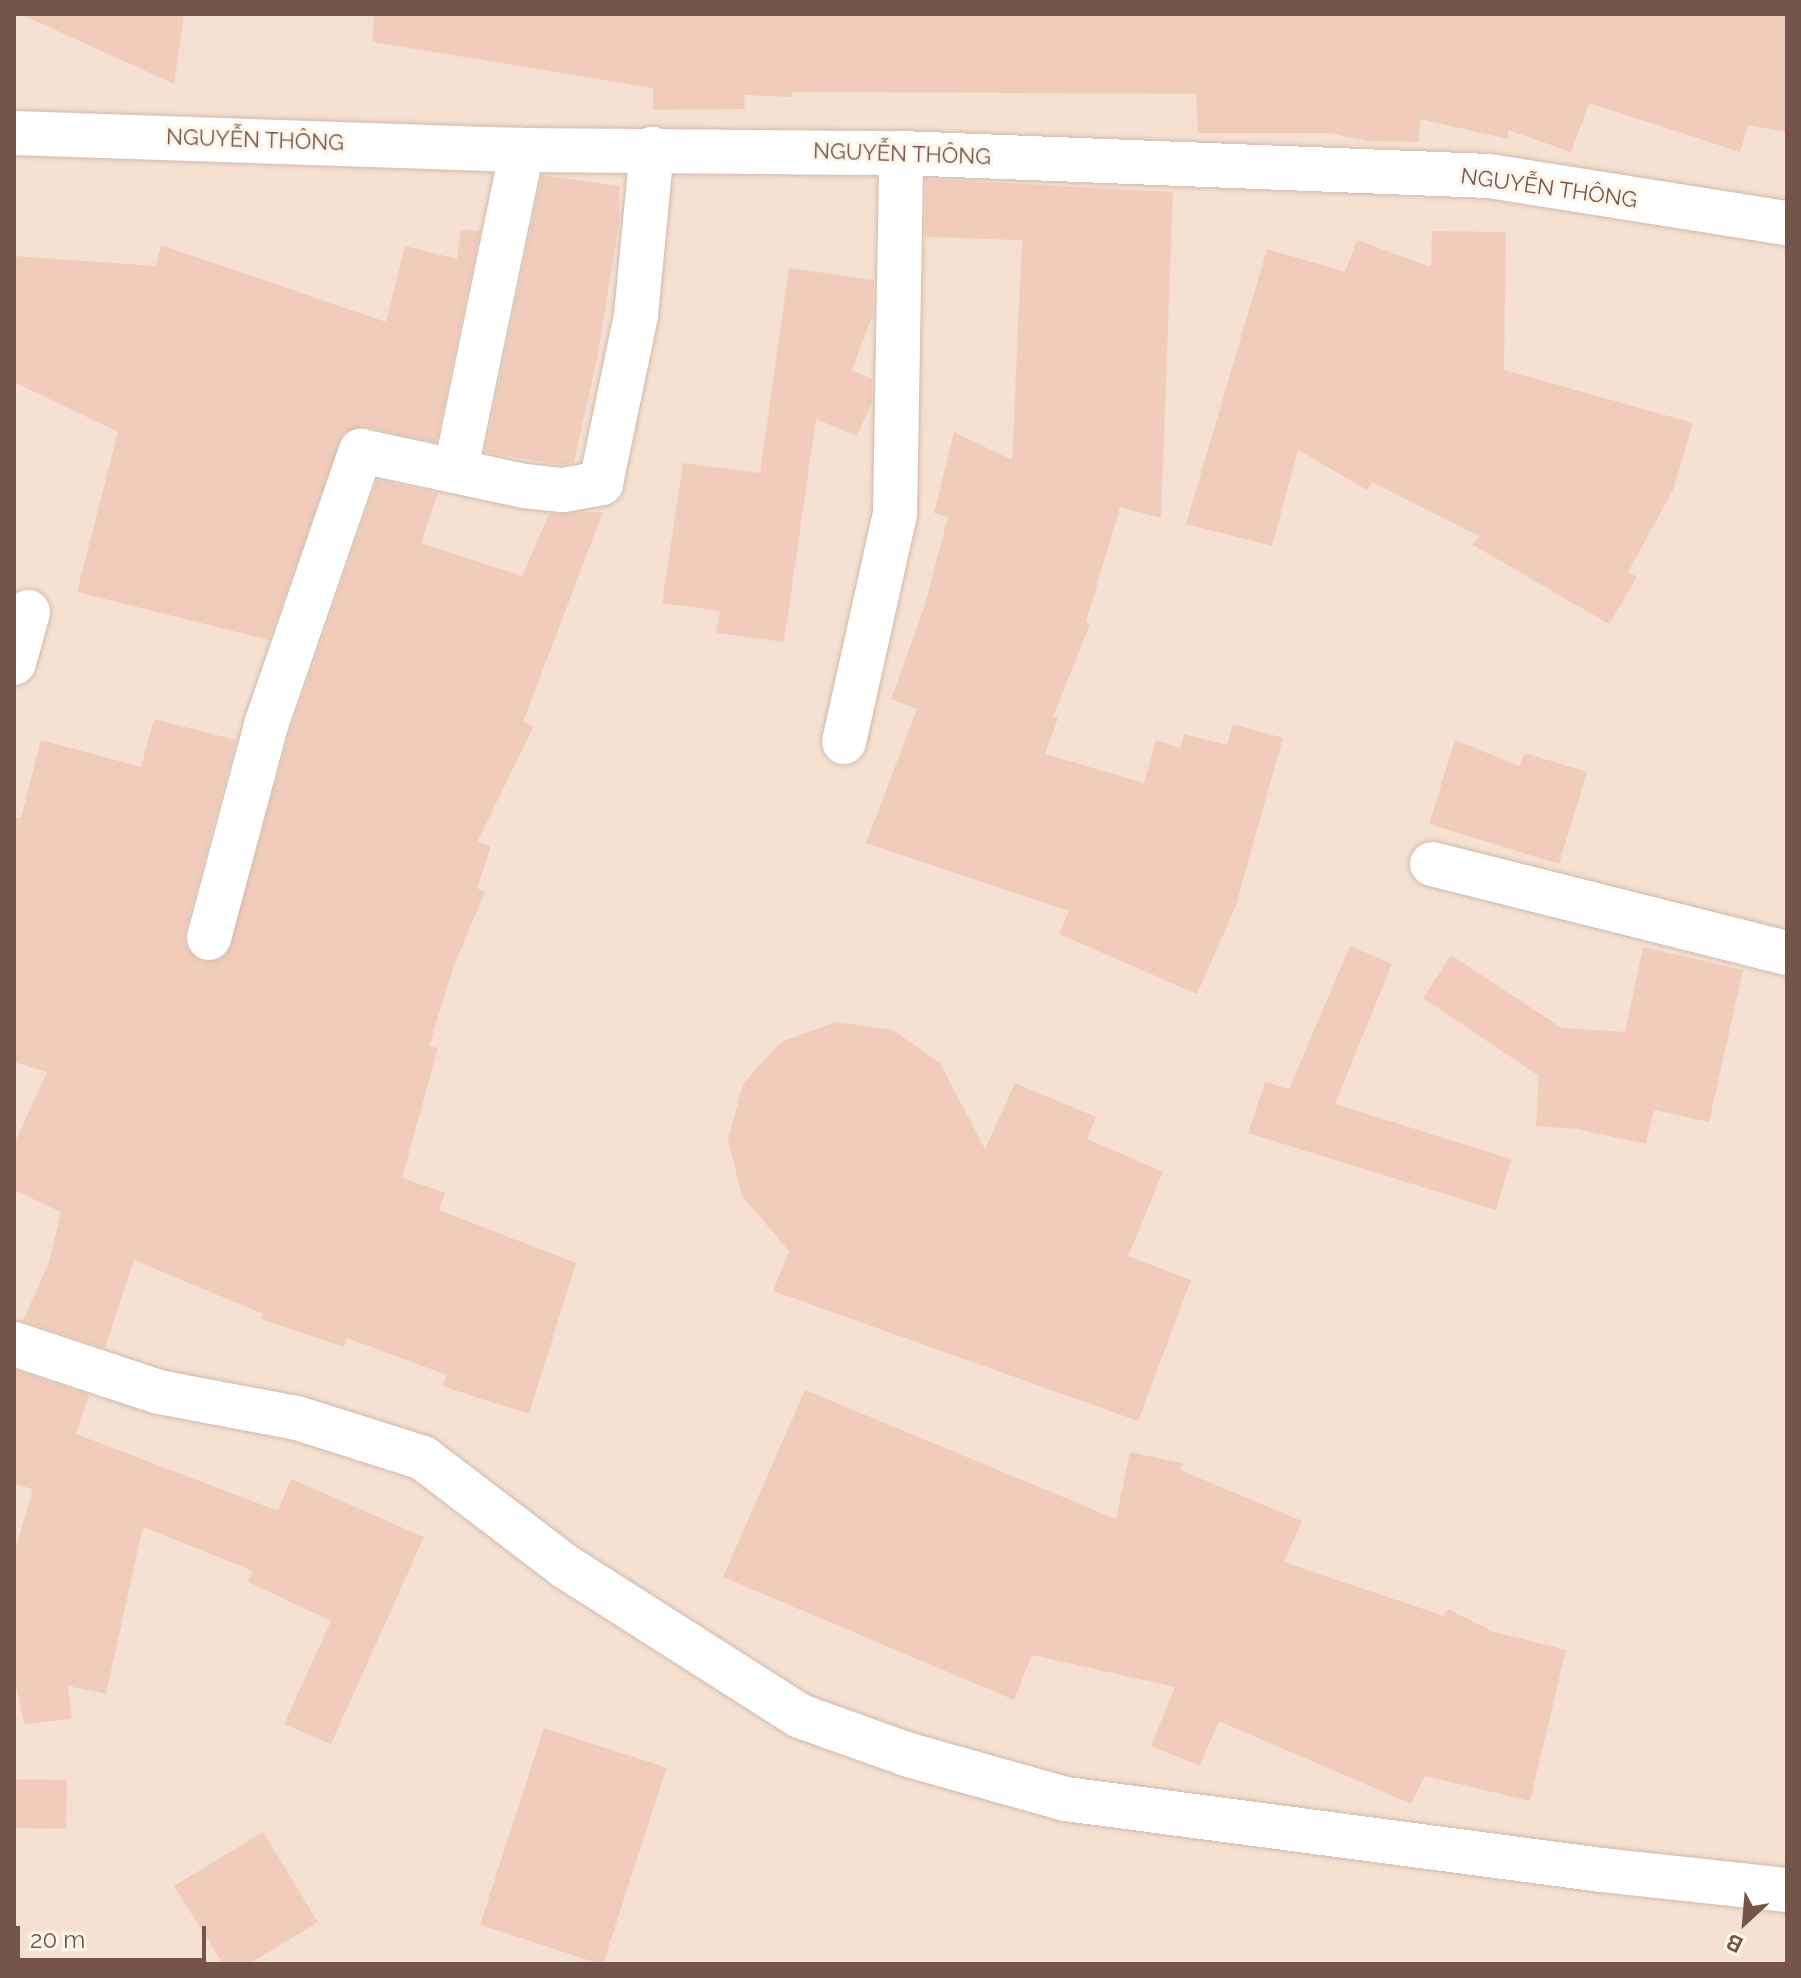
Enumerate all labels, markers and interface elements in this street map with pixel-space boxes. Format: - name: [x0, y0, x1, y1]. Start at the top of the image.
- street label: NGUYỄN THÔNG: [165, 124, 345, 156]
- street label: NGUYỄN THÔNG: [812, 138, 992, 170]
- street label: NGUYỄN THÔNG: [1459, 163, 1639, 213]
- north arrow: [1705, 1882, 1785, 1962]
- scale bar: [20, 1910, 210, 1960]
- text: 20 m: [30, 1925, 85, 1954]
- text: B: [1722, 1929, 1747, 1959]

